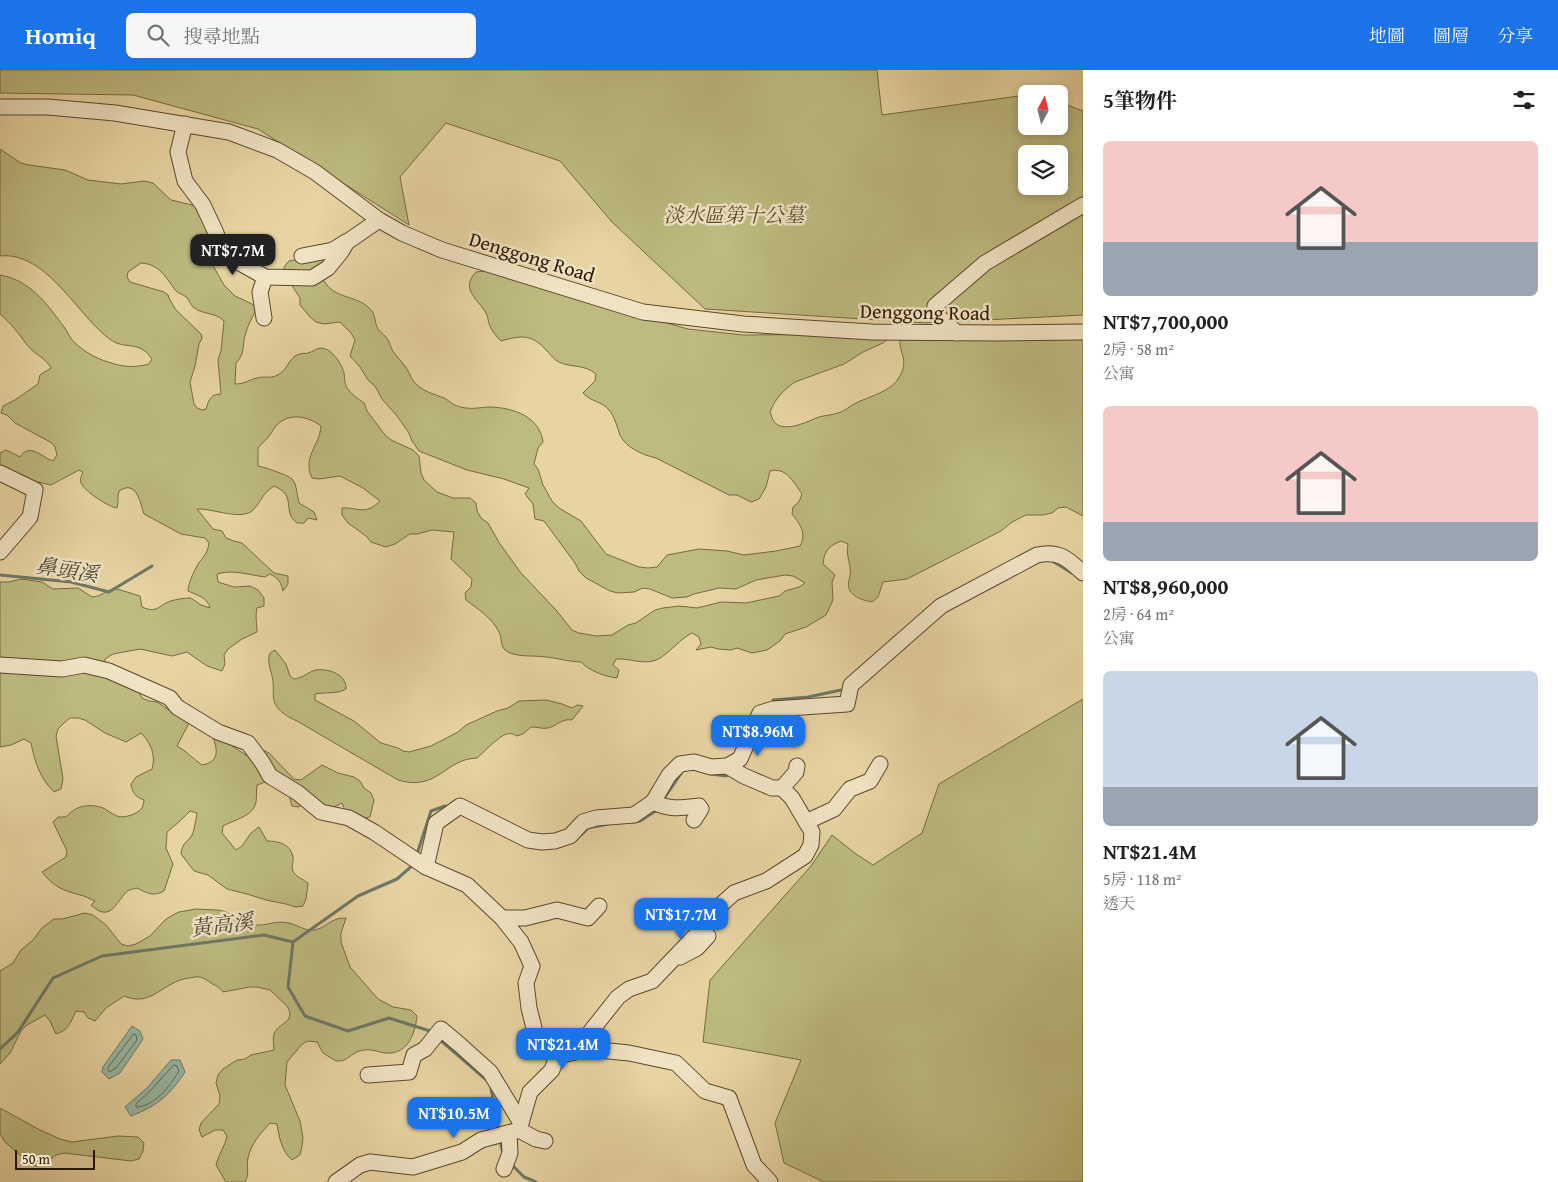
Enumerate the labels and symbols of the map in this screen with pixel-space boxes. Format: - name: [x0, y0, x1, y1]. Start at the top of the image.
- north arrow: [1018, 85, 1068, 135]
- park label: 淡水區第十公墓: [664, 200, 807, 229]
- street label: Denggong Road: [466, 224, 599, 290]
- pin: NT$7.7M: [187, 234, 279, 276]
- street label: Denggong Road: [860, 296, 991, 327]
- water label: 鼻頭溪: [34, 549, 103, 590]
- pin: NT$8.96M: [706, 714, 810, 757]
- pin: NT$17.7M: [629, 898, 733, 940]
- water label: 黃高溪: [189, 905, 257, 944]
- pin: NT$21.4M: [511, 1028, 615, 1070]
- pin: NT$10.5M: [402, 1096, 506, 1139]
- scale bar: [15, 1147, 95, 1170]

